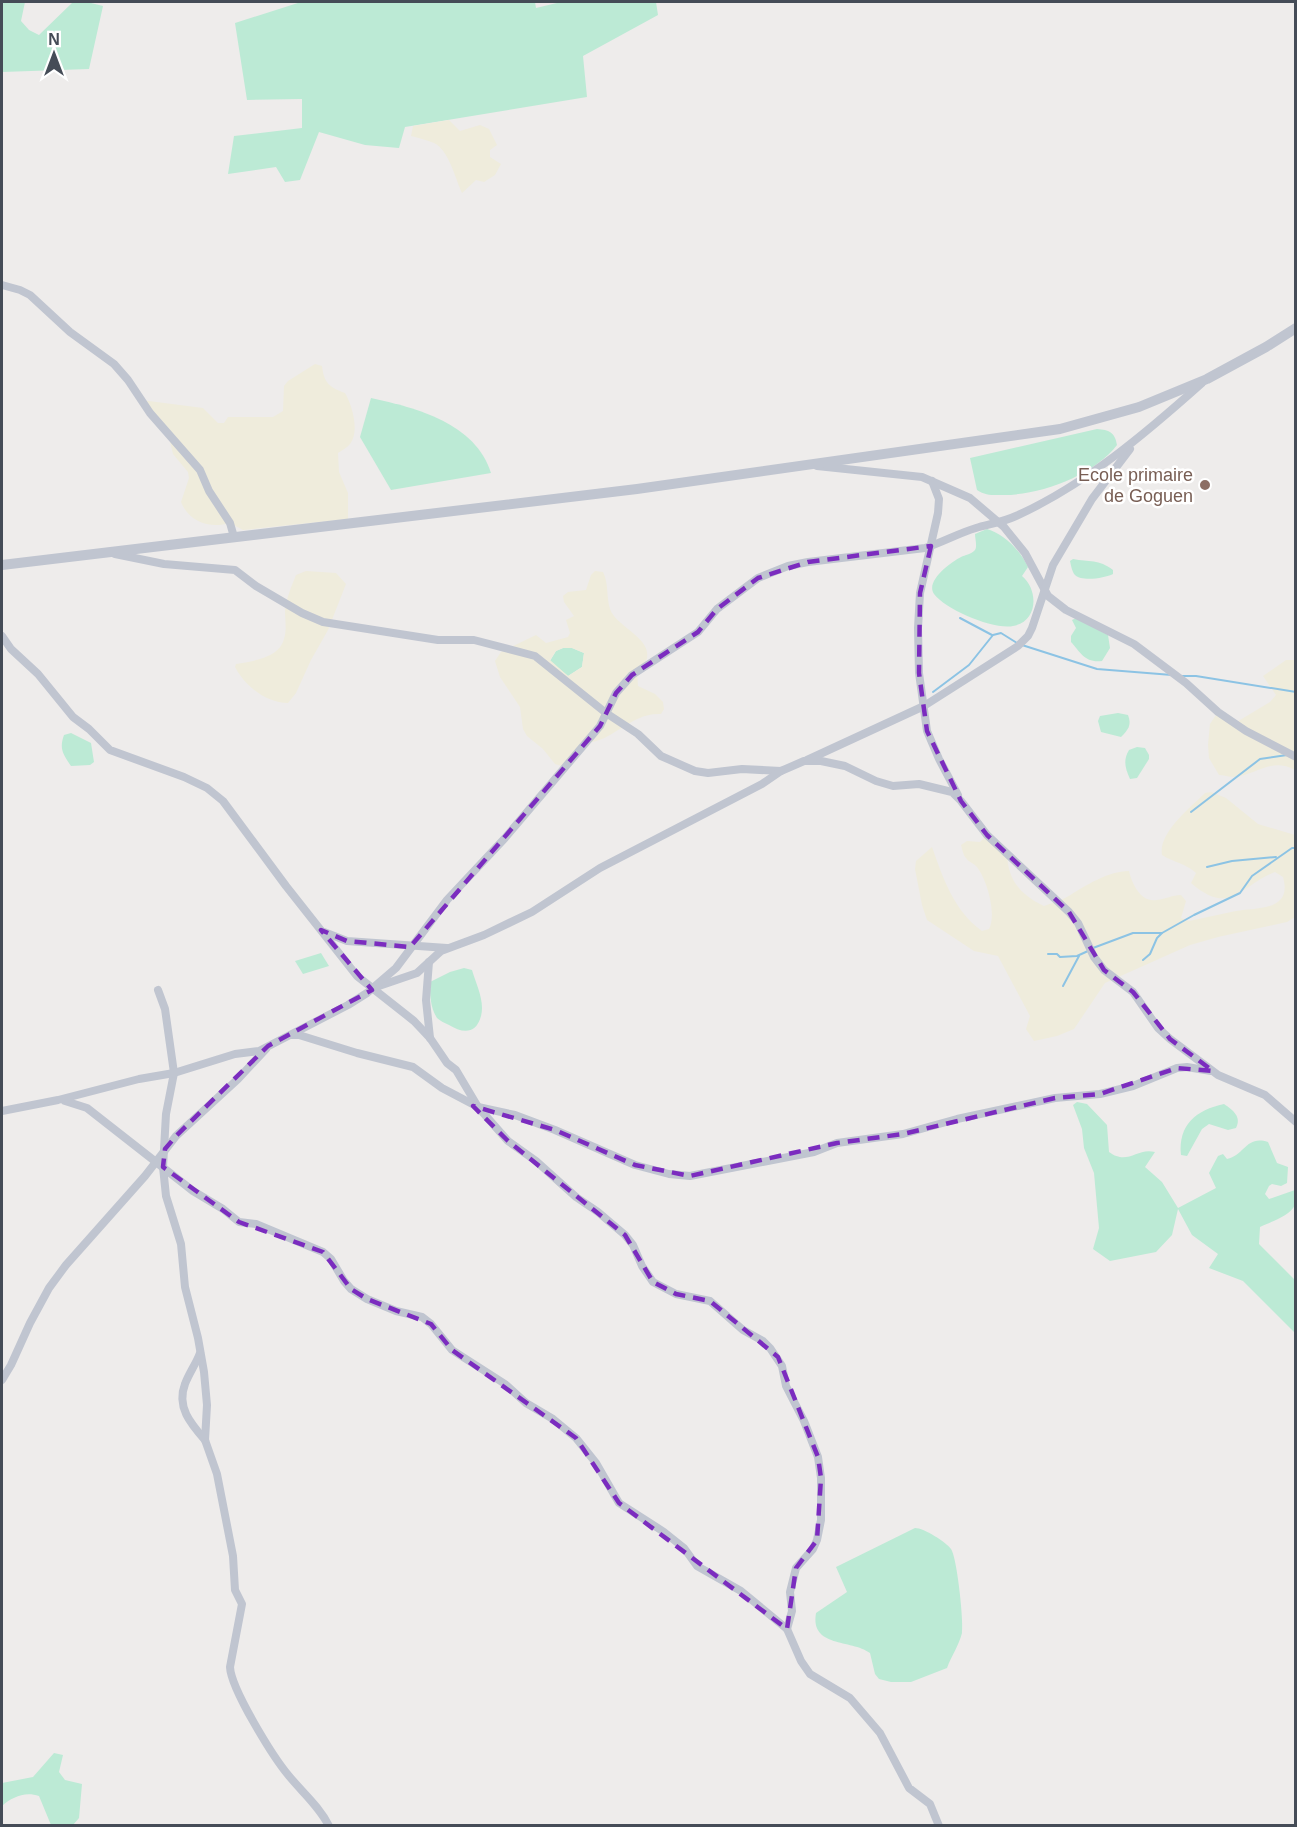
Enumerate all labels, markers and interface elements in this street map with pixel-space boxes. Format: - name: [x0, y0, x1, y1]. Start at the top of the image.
- north arrow: [24, 24, 84, 84]
- text: N: [48, 31, 60, 48]
- place label: Ecole primaire de Goguen: [1078, 465, 1193, 506]
- marker: Ecole primaire de Goguen: [1198, 478, 1212, 492]

